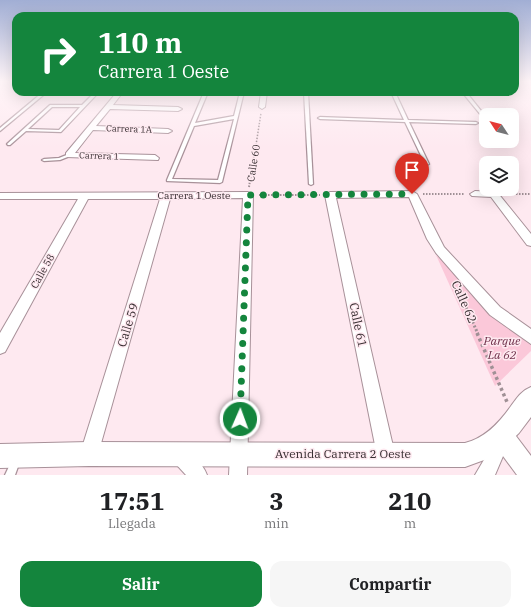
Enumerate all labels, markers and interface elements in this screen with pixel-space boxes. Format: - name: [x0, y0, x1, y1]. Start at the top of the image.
- text: 110 m: [98, 24, 182, 61]
- icon: right: [32, 28, 84, 80]
- text: Carrera 1 Oeste: [98, 60, 229, 83]
- north arrow: [479, 108, 519, 148]
- map controls: [479, 108, 519, 196]
- street label: Carrera 1A: [106, 122, 153, 135]
- street label: Calle 60: [244, 144, 263, 183]
- street label: Carrera 1: [79, 149, 119, 162]
- pin: [395, 153, 429, 194]
- button: layers: [479, 156, 519, 196]
- icon: arrive: [401, 159, 423, 181]
- street label: Carrera 1 Oeste: [158, 189, 230, 202]
- street label: Calle 58: [28, 252, 57, 291]
- street label: Calle 62: [448, 278, 480, 325]
- street label: Calle 59: [114, 301, 141, 349]
- street label: Calle 61: [346, 301, 371, 348]
- park label: Parque La 62: [483, 333, 521, 362]
- position arrow: [219, 398, 261, 440]
- street label: Avenida Carrera 2 Oeste: [275, 446, 411, 461]
- text: 17:51: [100, 485, 164, 517]
- text: 3: [269, 485, 284, 517]
- text: 210: [388, 485, 431, 517]
- text: Llegada: [108, 515, 156, 532]
- text: min: [264, 515, 289, 532]
- text: m: [404, 515, 416, 532]
- button: Salir: [20, 561, 262, 607]
- button: Compartir: [270, 561, 511, 607]

